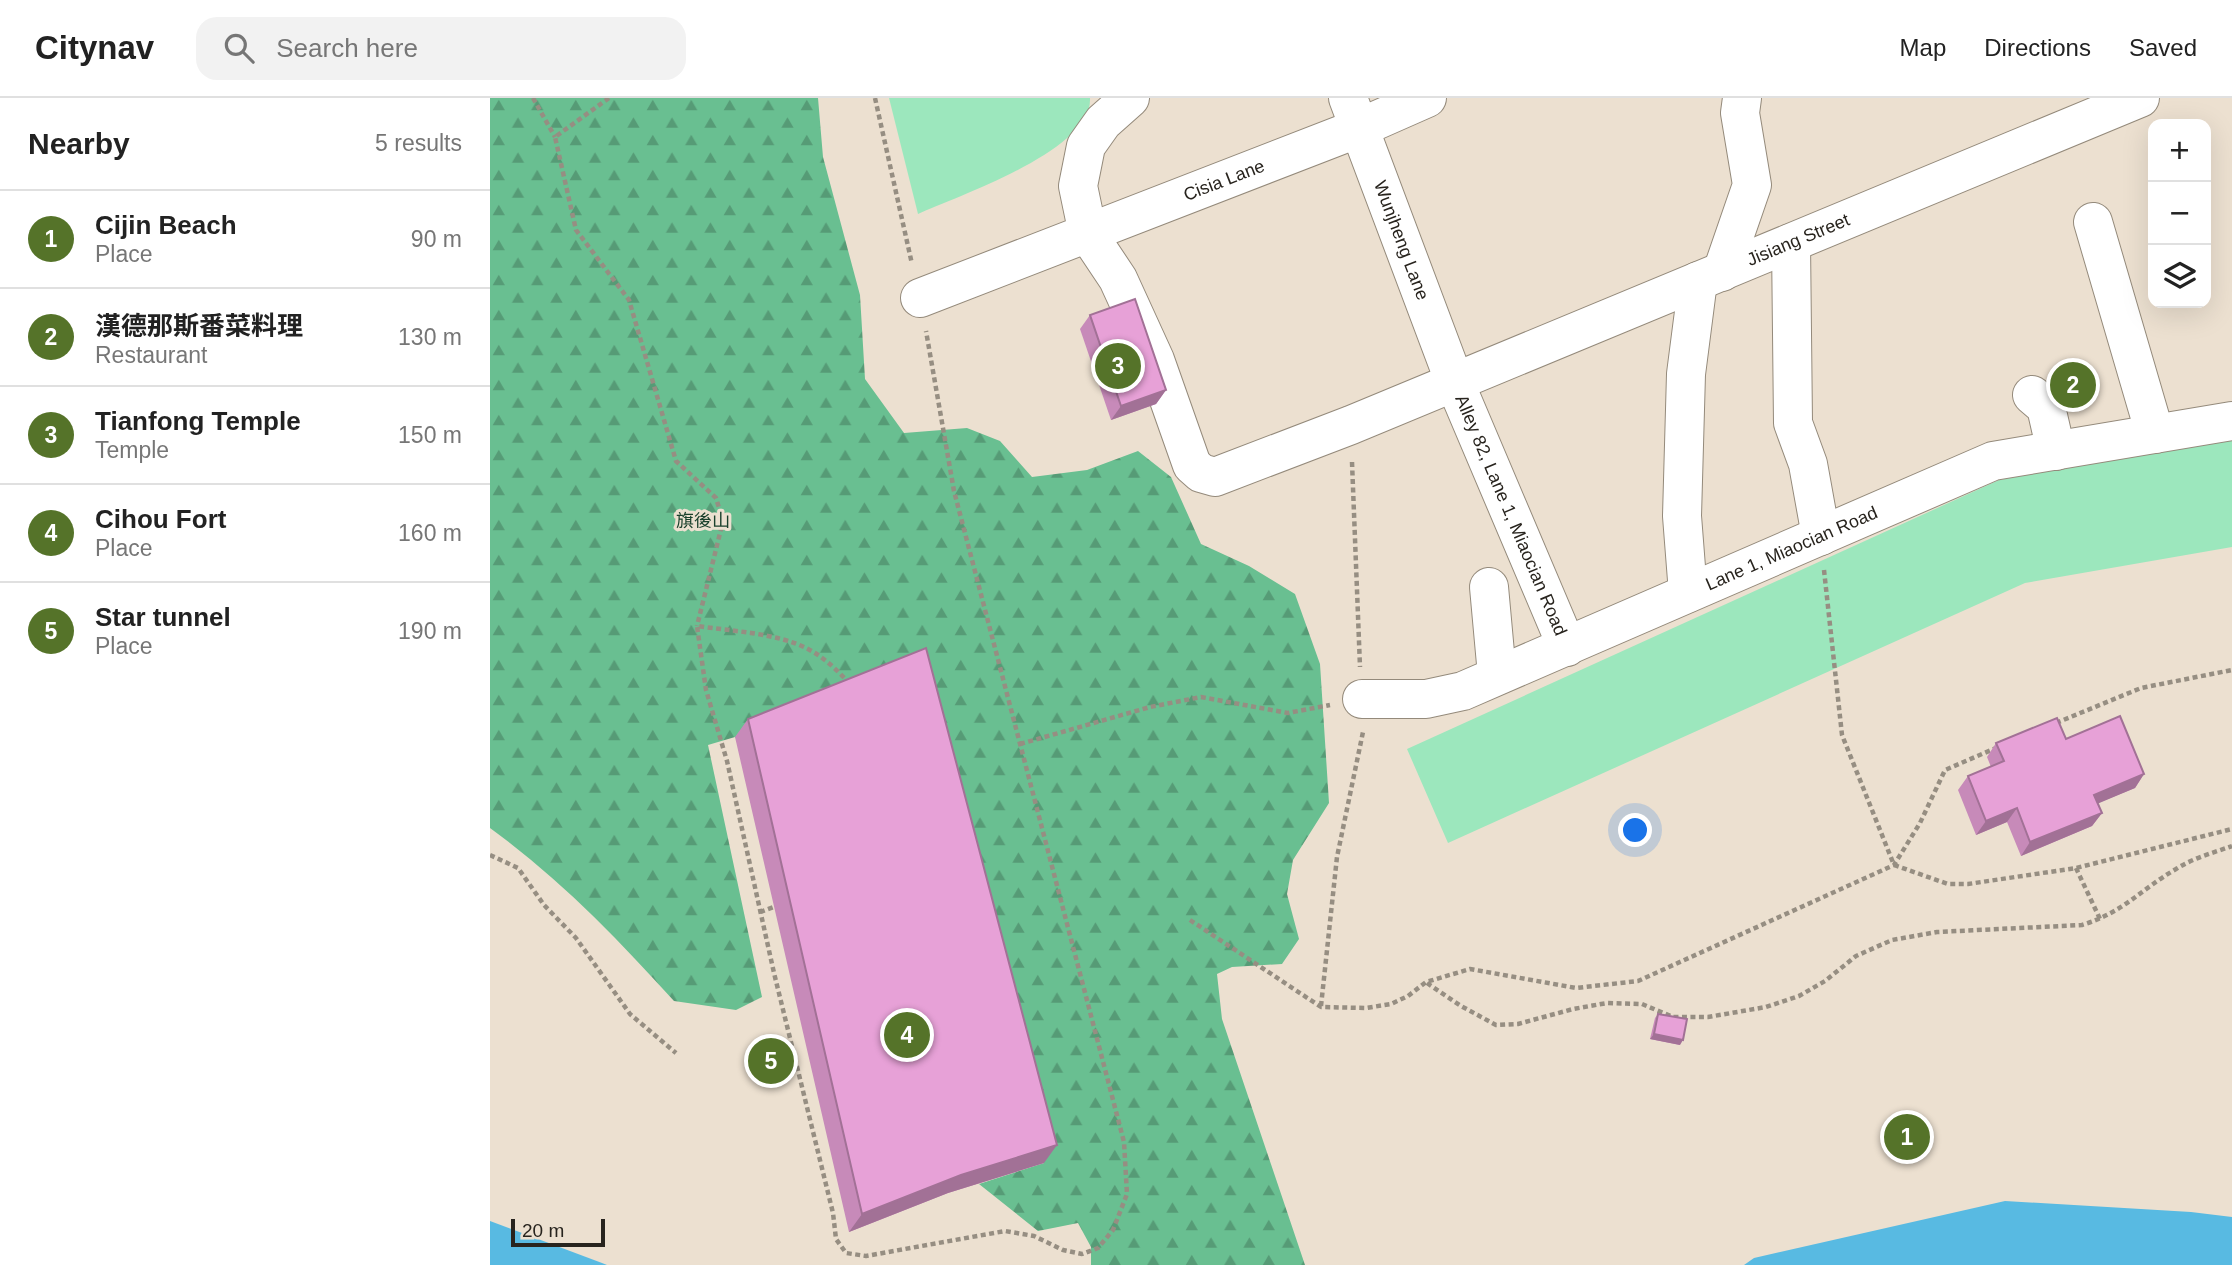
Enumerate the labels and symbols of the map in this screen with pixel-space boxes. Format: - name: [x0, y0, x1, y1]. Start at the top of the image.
- street label: Cisia Lane: [1181, 156, 1267, 205]
- street label: Wunjheng Lane: [1370, 178, 1433, 303]
- street label: Jisiang Street: [1744, 210, 1852, 270]
- pin: 3: [1095, 340, 1141, 392]
- pin: 2: [2050, 359, 2096, 411]
- street label: Alley 82, Lane 1, Miaocian Road: [1451, 392, 1571, 638]
- street label: Lane 1, Miaocian Road: [1703, 502, 1880, 594]
- park label: 旗後山: [676, 511, 730, 531]
- your location: [1618, 813, 1652, 847]
- pin: 4: [884, 1009, 930, 1061]
- pin: 5: [748, 1035, 794, 1087]
- pin: 1: [1884, 1111, 1930, 1163]
- scale bar: [511, 1216, 606, 1248]

